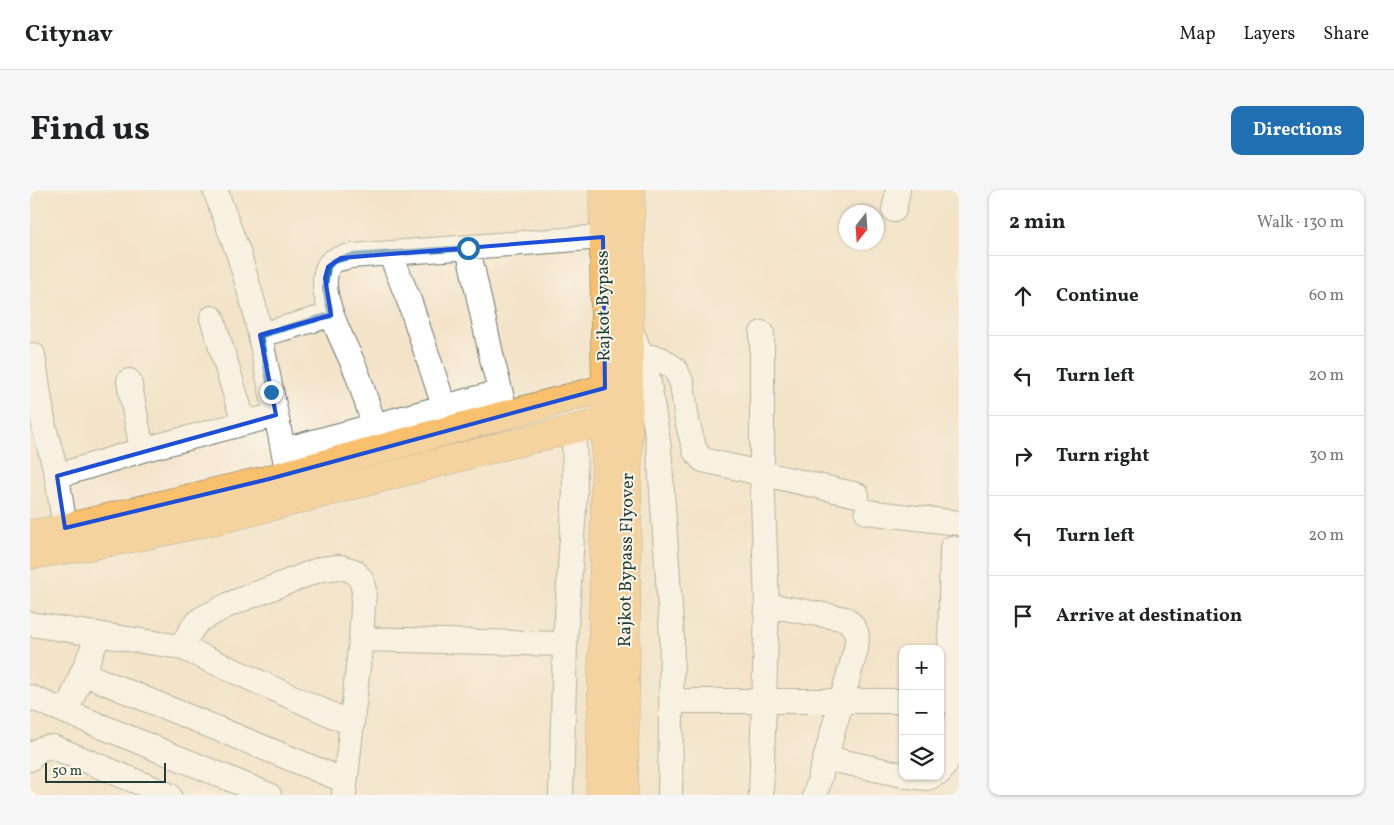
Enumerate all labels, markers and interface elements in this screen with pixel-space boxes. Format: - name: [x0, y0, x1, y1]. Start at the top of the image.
- text: Citynav: [25, 18, 113, 52]
- text: Map: [1179, 22, 1215, 47]
- text: Layers: [1243, 22, 1295, 47]
- text: Share: [1323, 22, 1369, 47]
- text: Find us: [30, 106, 150, 154]
- button: Directions: [1231, 106, 1364, 155]
- north arrow: [839, 205, 884, 250]
- text: 2 min: [1009, 208, 1066, 237]
- text: Walk · 130 m: [1257, 212, 1344, 234]
- route start: [457, 237, 480, 260]
- street label: Rajkot Bypass: [591, 250, 617, 362]
- icon: ahead: [1009, 282, 1037, 310]
- text: Continue: [1056, 283, 1139, 309]
- text: 60 m: [1309, 285, 1344, 307]
- icon: left: [1009, 362, 1037, 390]
- text: Turn left: [1056, 363, 1135, 389]
- text: 20 m: [1309, 365, 1344, 387]
- route end: [260, 381, 283, 404]
- icon: right: [1009, 442, 1037, 470]
- text: Turn right: [1056, 443, 1149, 469]
- text: 30 m: [1309, 445, 1344, 467]
- street label: Rajkot Bypass Flyover: [613, 472, 641, 647]
- icon: left: [1009, 522, 1037, 550]
- text: Turn left: [1056, 523, 1135, 549]
- text: 20 m: [1309, 525, 1344, 547]
- icon: arrive: [1009, 602, 1037, 630]
- text: Arrive at destination: [1056, 603, 1242, 629]
- map controls: [899, 645, 944, 780]
- button: +: [899, 645, 944, 690]
- button: −: [899, 690, 944, 735]
- button: layers: [899, 735, 944, 780]
- scale bar: [45, 760, 166, 783]
- text: 50 m: [52, 762, 82, 781]

